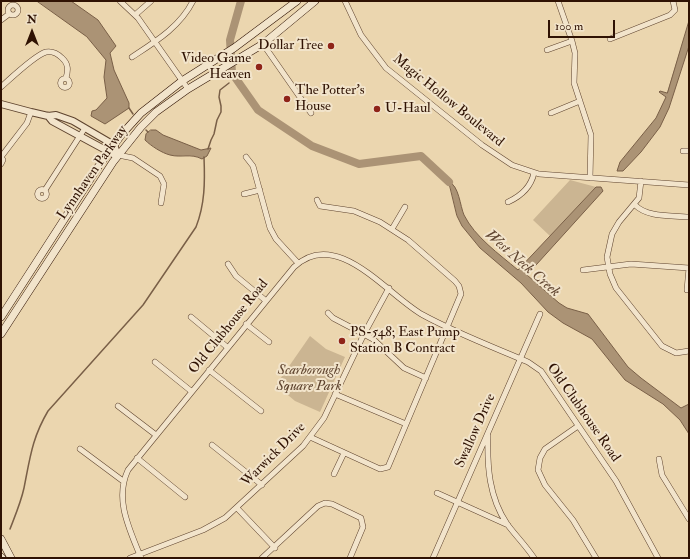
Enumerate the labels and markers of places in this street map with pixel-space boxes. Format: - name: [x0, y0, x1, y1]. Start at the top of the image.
- place label: Dollar Tree: [258, 38, 323, 54]
- marker: Dollar Tree: [326, 41, 336, 51]
- place label: Video Game Heaven: [181, 51, 251, 84]
- marker: Video Game Heaven: [254, 62, 264, 72]
- place label: The Potter's House: [295, 83, 364, 116]
- marker: The Potter's House: [282, 94, 292, 104]
- place label: U-Haul: [385, 101, 431, 117]
- marker: U-Haul: [372, 104, 382, 114]
- place label: PS-548; East Pump Station B Contract: [350, 325, 460, 358]
- marker: PS-548; East Pump Station B Contract: [337, 336, 347, 346]

